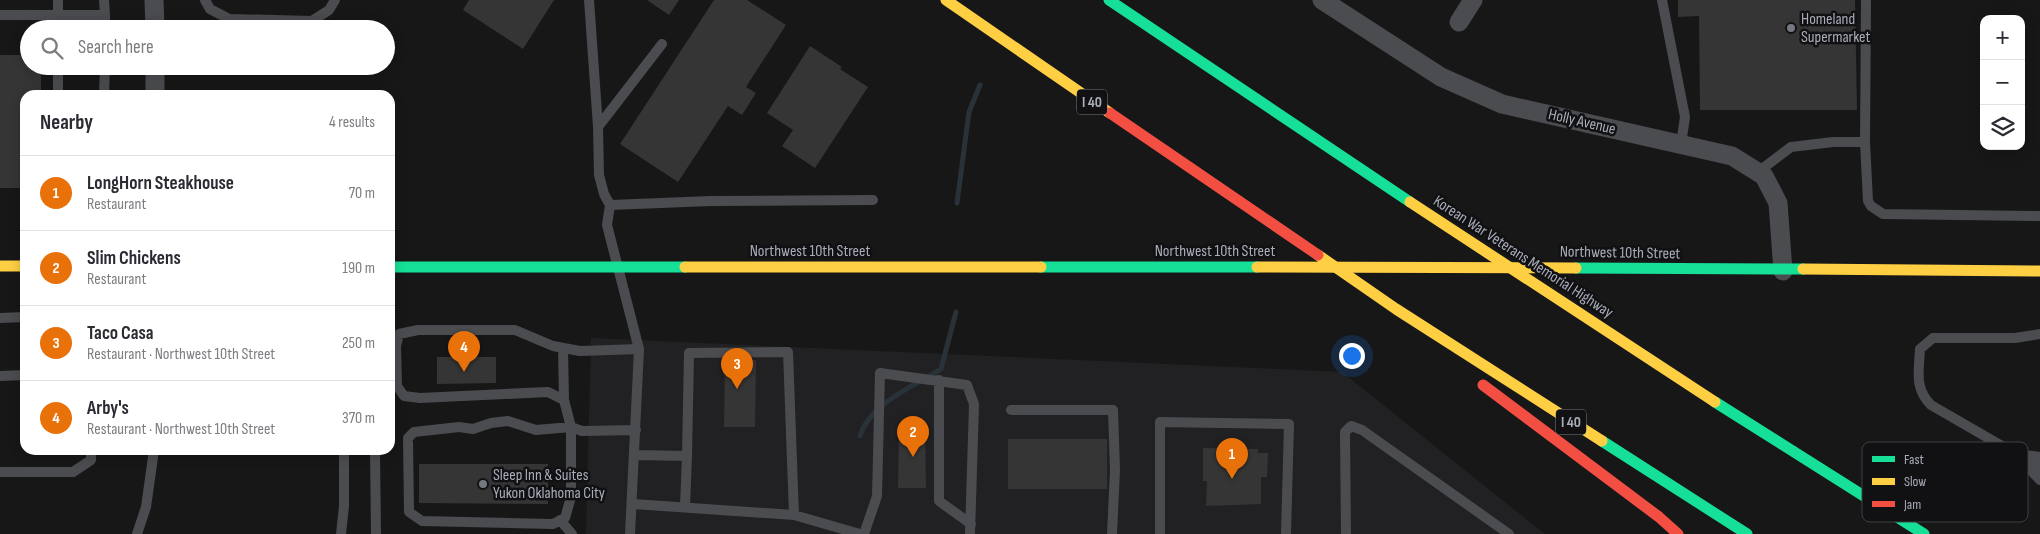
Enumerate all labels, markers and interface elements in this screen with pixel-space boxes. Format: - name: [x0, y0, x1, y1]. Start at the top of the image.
- place label: Homeland Supermarket: [1801, 10, 1870, 47]
- map controls: [1980, 15, 2025, 150]
- button: +: [1980, 15, 2025, 60]
- search box: [20, 20, 395, 75]
- marker: Homeland Supermarket: [1785, 22, 1797, 34]
- icon: search: [38, 34, 66, 62]
- text: Search here: [78, 36, 154, 59]
- button: −: [1980, 60, 2025, 105]
- road number: I 40: [1077, 90, 1107, 114]
- street label: Holly Avenue: [1546, 105, 1618, 139]
- button: layers: [1980, 105, 2025, 150]
- text: Nearby: [40, 110, 93, 135]
- text: 4 results: [329, 113, 375, 132]
- text: LongHorn Steakhouse: [87, 172, 234, 195]
- text: 1: [53, 184, 59, 203]
- text: 70 m: [349, 184, 375, 203]
- street label: Korean War Veterans Memorial Highway: [1430, 192, 1616, 322]
- text: Restaurant: [87, 195, 146, 214]
- street label: Northwest 10th Street: [750, 242, 870, 261]
- street label: Northwest 10th Street: [1155, 242, 1275, 261]
- street label: Northwest 10th Street: [1560, 242, 1681, 264]
- text: Slim Chickens: [87, 247, 181, 270]
- text: 2: [52, 259, 60, 278]
- text: 190 m: [342, 259, 375, 278]
- text: Restaurant: [87, 270, 146, 289]
- text: Taco Casa: [87, 322, 154, 345]
- pin: 4: [448, 331, 480, 372]
- text: 3: [52, 334, 60, 353]
- text: 250 m: [342, 334, 375, 353]
- your location: [1339, 343, 1365, 369]
- text: Restaurant · Northwest 10th Street: [87, 345, 275, 364]
- pin: 3: [721, 348, 753, 389]
- text: Arby's: [87, 397, 129, 420]
- text: 4: [52, 409, 60, 428]
- text: 370 m: [342, 409, 375, 428]
- road number: I 40: [1556, 410, 1586, 434]
- pin: 2: [897, 416, 929, 457]
- text: Restaurant · Northwest 10th Street: [87, 420, 275, 439]
- pin: 1: [1216, 438, 1248, 479]
- legend: [1862, 442, 2028, 522]
- text: Fast: [1904, 451, 1924, 468]
- place label: Sleep Inn & Suites Yukon Oklahoma City: [493, 466, 605, 503]
- text: Slow: [1904, 473, 1926, 490]
- marker: Sleep Inn & Suites Yukon Oklahoma City: [477, 478, 489, 490]
- text: Jam: [1903, 496, 1921, 513]

